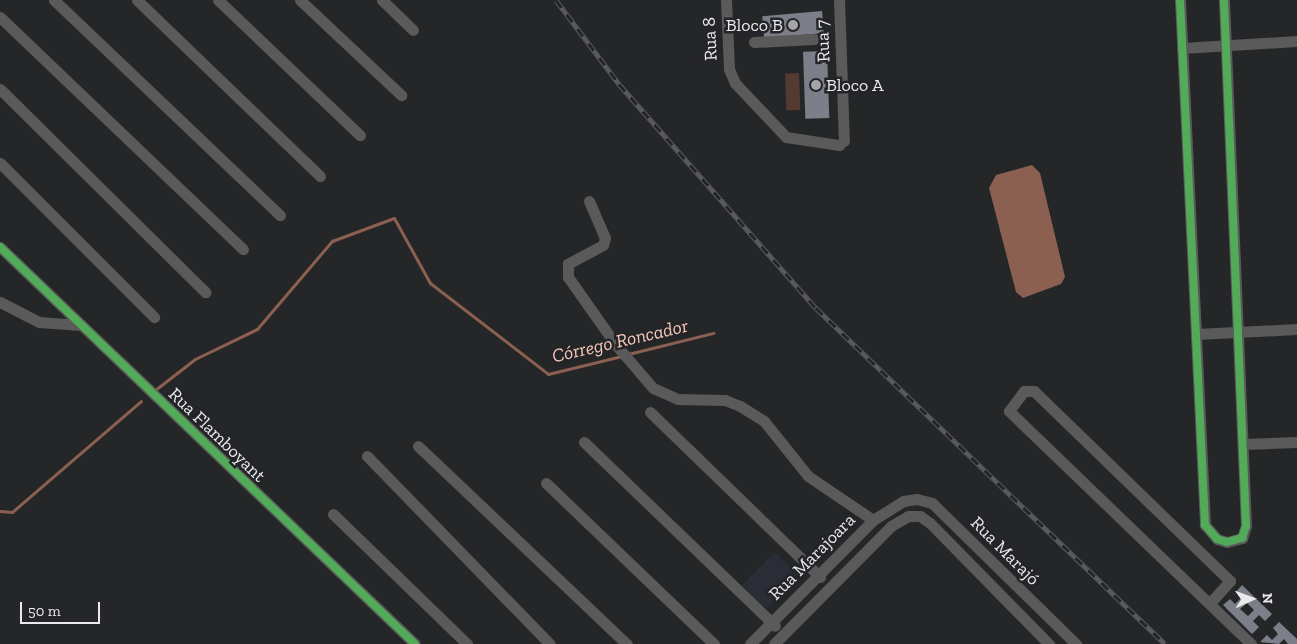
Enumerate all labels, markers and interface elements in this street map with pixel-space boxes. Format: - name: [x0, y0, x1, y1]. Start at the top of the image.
- place label: Bloco B: [726, 14, 783, 36]
- street label: Rua 8: [698, 17, 722, 61]
- marker: Bloco B: [787, 19, 799, 31]
- street label: Rua 7: [811, 19, 835, 63]
- place label: Bloco A: [826, 74, 884, 96]
- marker: Bloco A: [810, 79, 822, 91]
- water label: Córrego Roncador: [550, 314, 690, 368]
- street label: Rua Flamboyant: [164, 383, 270, 487]
- street label: Rua Marajoara: [764, 509, 860, 605]
- street label: Rua Marajó: [966, 512, 1044, 590]
- north arrow: [1227, 574, 1277, 624]
- scale bar: [22, 592, 102, 624]
- text: N: [1259, 593, 1276, 604]
- text: 50 m: [28, 602, 61, 620]

